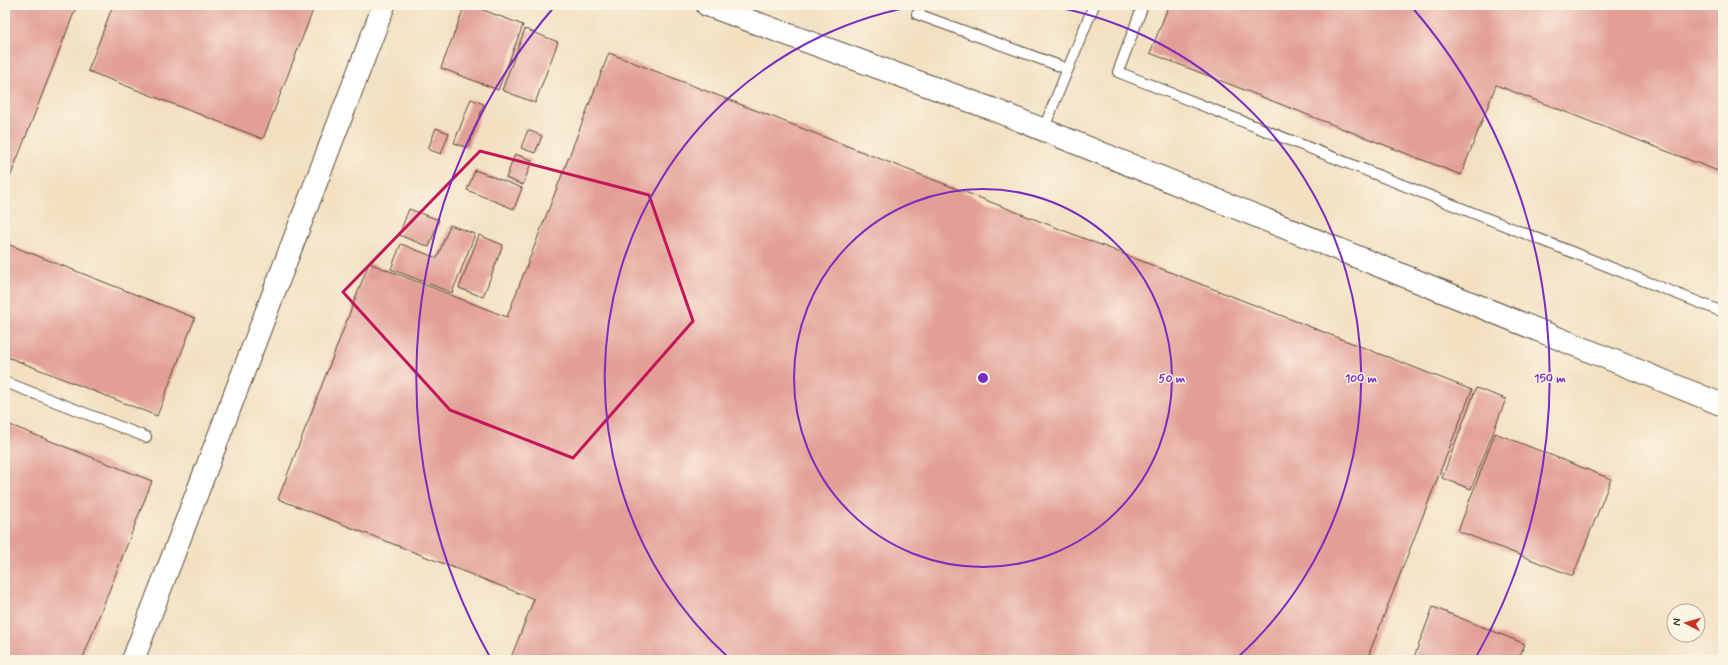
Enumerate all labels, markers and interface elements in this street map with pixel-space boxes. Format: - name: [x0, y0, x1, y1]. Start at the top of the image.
- centre of rings: [976, 371, 990, 385]
- text: 50 m: [1159, 371, 1186, 387]
- text: 100 m: [1345, 371, 1378, 387]
- text: 150 m: [1534, 371, 1566, 387]
- north arrow: [1666, 603, 1706, 643]
- text: N: [1670, 618, 1684, 626]

